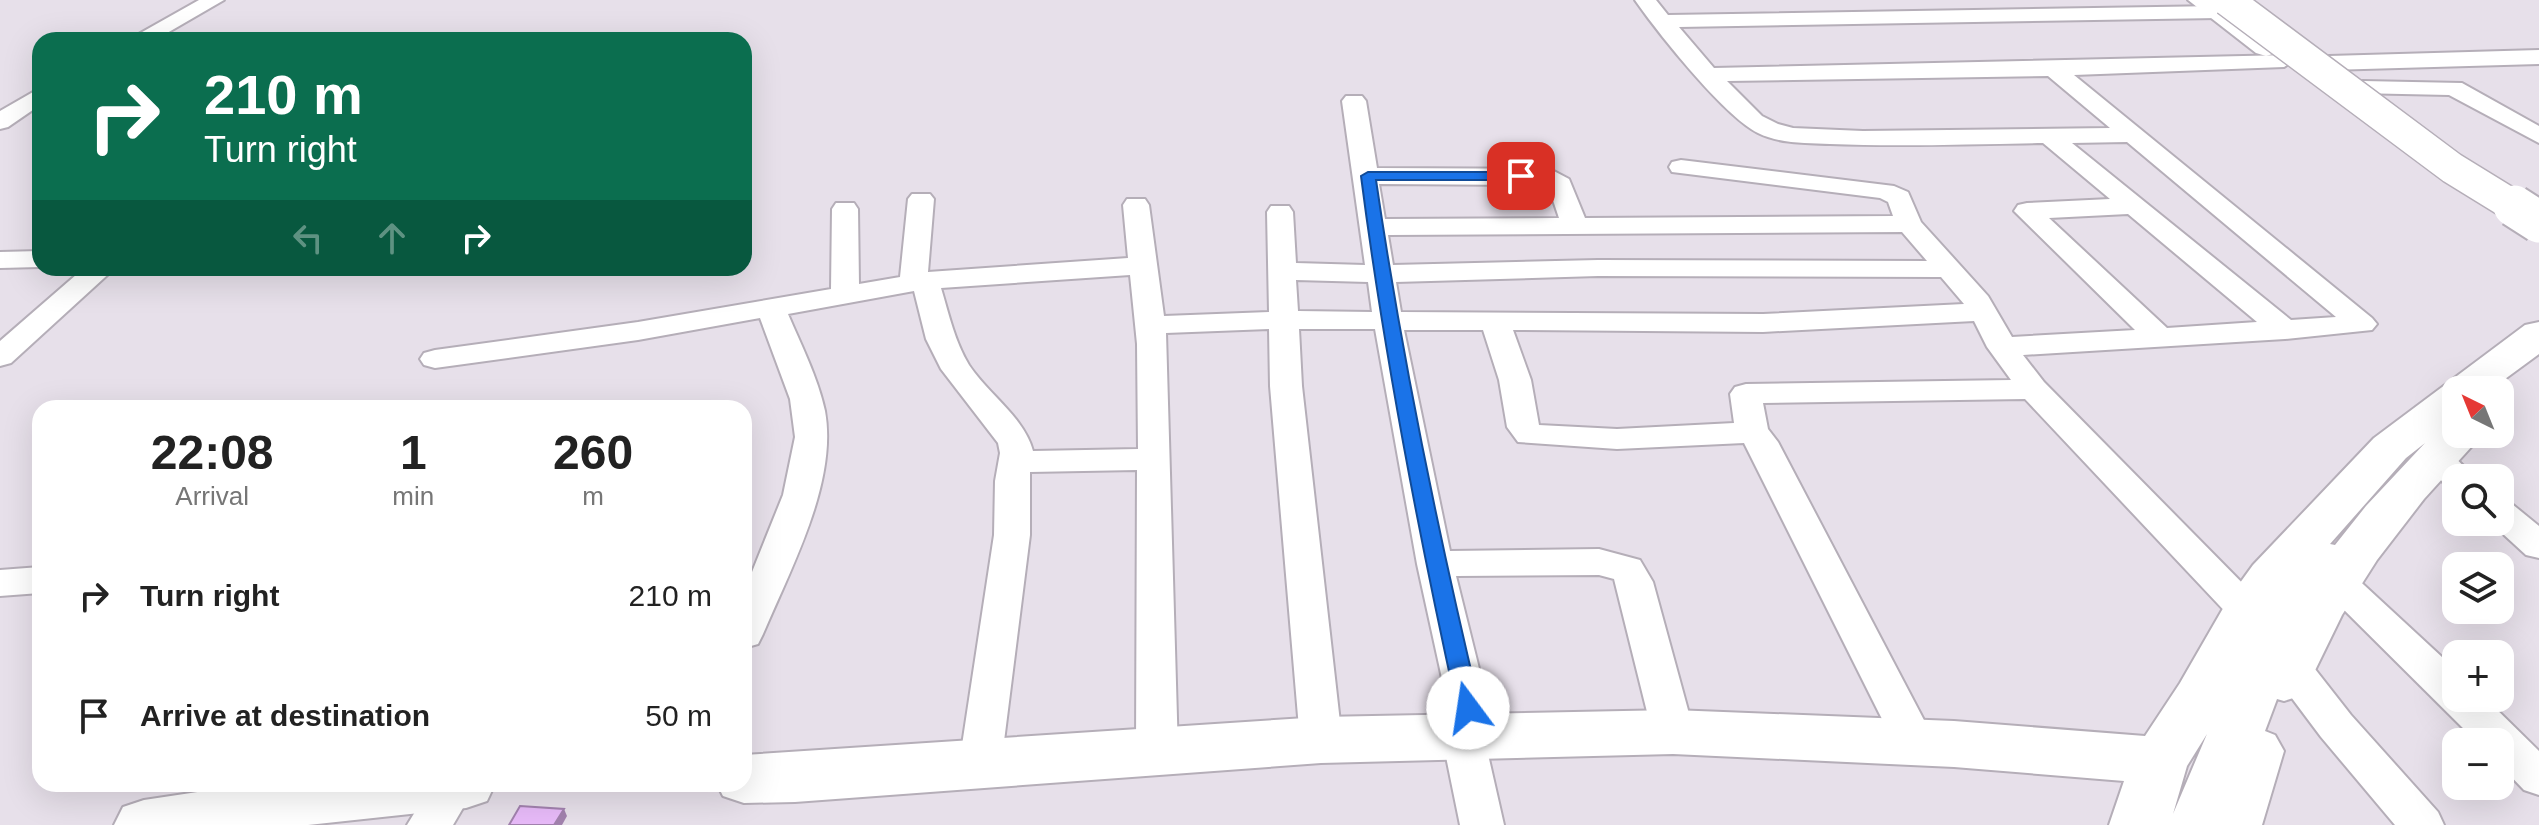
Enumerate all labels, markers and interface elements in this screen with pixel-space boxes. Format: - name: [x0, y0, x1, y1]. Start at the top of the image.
- text: 210 m: [204, 63, 363, 126]
- icon: right: [72, 64, 176, 168]
- text: Turn right: [204, 129, 357, 170]
- pin: [1487, 142, 1555, 210]
- icon: arrive: [1499, 154, 1543, 198]
- icon: left: [286, 216, 330, 260]
- icon: ahead: [370, 216, 414, 260]
- icon: right: [454, 216, 498, 260]
- north arrow: [2442, 376, 2514, 448]
- map controls: [2442, 376, 2514, 800]
- text: 22:08: [151, 426, 274, 479]
- text: 1: [400, 426, 427, 479]
- text: 260: [553, 426, 633, 479]
- button: search: [2442, 464, 2514, 536]
- text: Arrival: [175, 481, 249, 511]
- text: min: [392, 481, 434, 511]
- text: m: [582, 481, 604, 511]
- button: layers: [2442, 552, 2514, 624]
- icon: right: [72, 574, 116, 618]
- text: Turn right: [140, 579, 279, 612]
- text: 210 m: [629, 579, 712, 612]
- button: +: [2442, 640, 2514, 712]
- position arrow: [1426, 666, 1510, 750]
- icon: arrive: [72, 694, 116, 738]
- text: Arrive at destination: [140, 699, 430, 732]
- text: 50 m: [645, 699, 712, 732]
- button: −: [2442, 728, 2514, 800]

